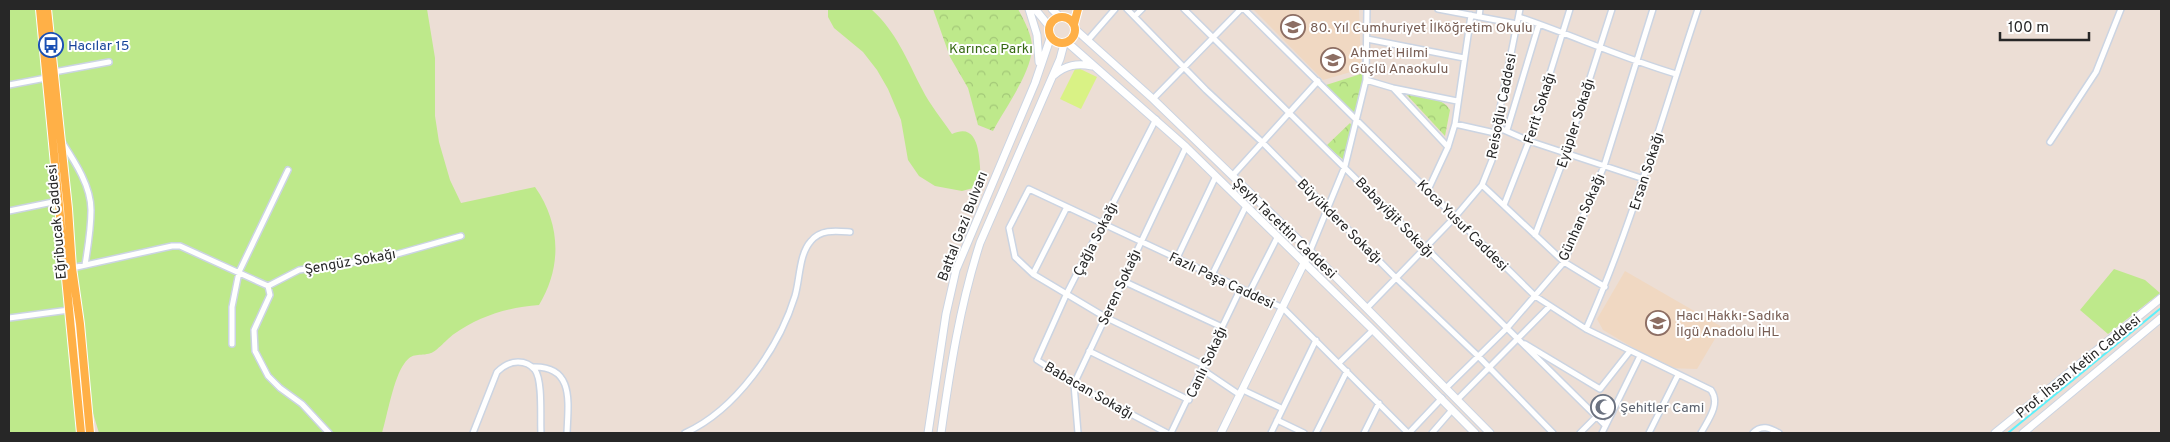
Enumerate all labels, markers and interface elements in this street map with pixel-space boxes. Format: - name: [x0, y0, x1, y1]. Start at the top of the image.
- scale bar: [2000, 10, 2089, 42]
- school or university icon: 80. Yıl Cumhuriyet İlköğretim Okulu: [1280, 14, 1306, 40]
- place label: 80. Yıl Cumhuriyet İlköğretim Okulu: [1310, 19, 1533, 37]
- text: 100 m: [2008, 19, 2049, 38]
- bus stop icon: Hacılar 15: [38, 32, 64, 58]
- place label: Hacılar 15: [68, 38, 129, 55]
- park label: Karınca Parkı: [949, 41, 1033, 58]
- place label: Ahmet Hilmi Güçlü Anaokulu: [1350, 45, 1448, 78]
- school or university icon: Ahmet Hilmi Güçlü Anaokulu: [1320, 47, 1346, 73]
- street label: Reisoğlu Caddesi: [1484, 52, 1521, 160]
- street label: Ferit Sokağı: [1521, 71, 1560, 146]
- street label: Eyüpler Sokağı: [1554, 77, 1599, 170]
- street label: Ersan Sokağı: [1627, 130, 1668, 213]
- street label: Eğribucak Caddesi: [44, 164, 71, 280]
- street label: Battal Gazi Bulvarı: [935, 169, 992, 284]
- street label: Günhan Sokağı: [1555, 171, 1609, 264]
- street label: Babayiğit Sokağı: [1351, 174, 1437, 262]
- street label: Şeyh Tacettin Caddesi: [1229, 175, 1339, 283]
- street label: Büyükdere Sokağı: [1293, 176, 1385, 268]
- street label: Koca Yusuf Caddesi: [1413, 177, 1511, 275]
- street label: Çağla Sokağı: [1070, 200, 1122, 280]
- street label: Şengüz Sokağı: [303, 246, 397, 279]
- street label: Seren Sokağı: [1095, 247, 1145, 328]
- street label: Fazlı Paşa Caddesi: [1166, 249, 1277, 313]
- place label: Hacı Hakkı-Sadıka İlgü Anadolu İHL: [1676, 308, 1789, 341]
- school or university icon: Hacı Hakkı-Sadıka İlgü Anadolu İHL: [1645, 310, 1671, 336]
- street label: Prof. İhsan Ketin Caddesi: [2013, 311, 2145, 423]
- street label: Canlı Sokağı: [1183, 324, 1231, 401]
- street label: Babacan Sokağı: [1041, 359, 1136, 424]
- mosque icon: Şehitler Cami: [1590, 394, 1616, 420]
- place label: Şehitler Cami: [1620, 400, 1704, 417]

